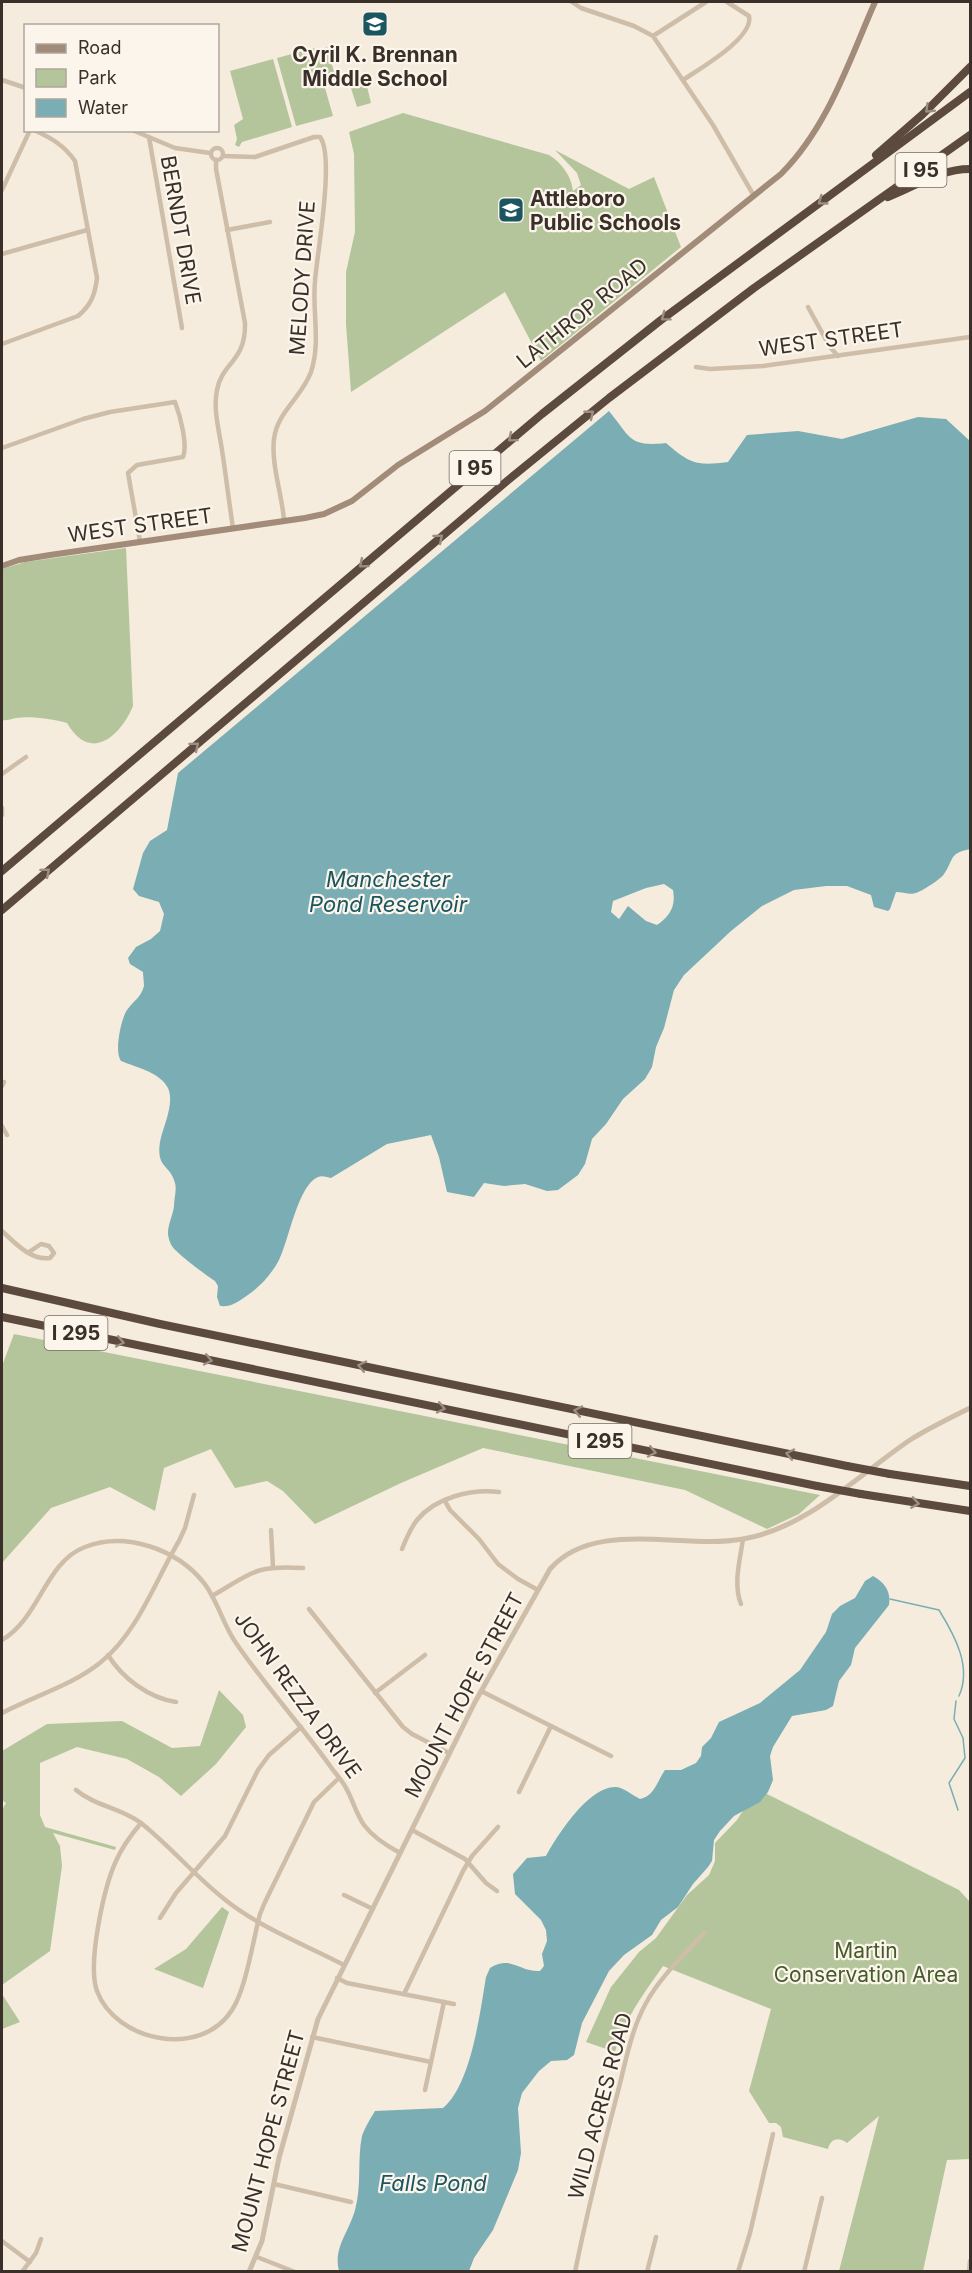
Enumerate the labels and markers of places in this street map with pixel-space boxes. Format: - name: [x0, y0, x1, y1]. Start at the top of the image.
- school or university icon: Cyril K. Brennan Middle School: [360, 9, 390, 39]
- place label: Cyril K. Brennan Middle School: [292, 42, 458, 91]
- place label: Attleboro Public Schools: [530, 186, 681, 235]
- school or university icon: Attleboro Public Schools: [496, 195, 526, 225]

